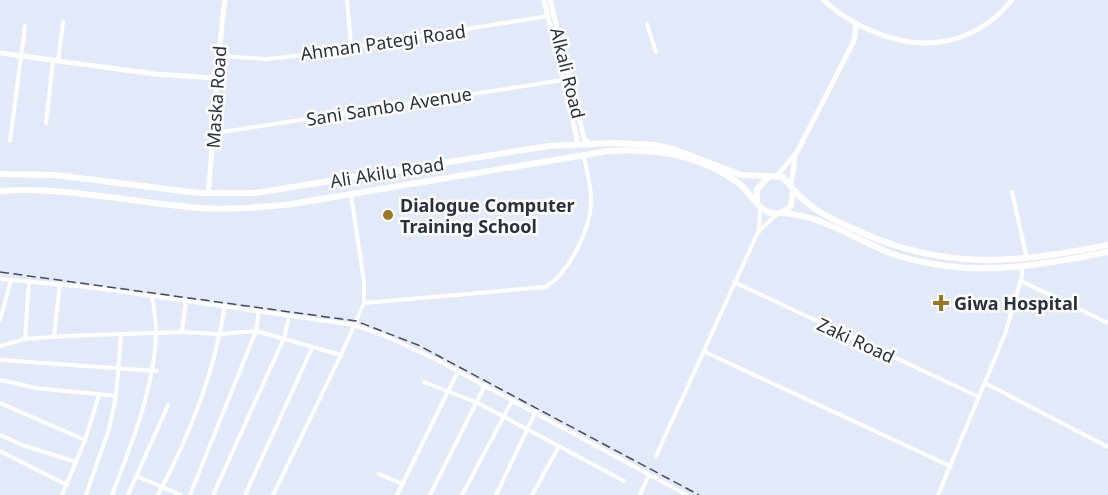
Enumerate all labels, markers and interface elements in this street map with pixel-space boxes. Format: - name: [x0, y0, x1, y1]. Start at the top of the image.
- street label: Ahman Pategi Road: [299, 19, 467, 65]
- street label: Alkali Road: [545, 25, 591, 121]
- street label: Maska Road: [200, 45, 232, 149]
- street label: Sani Sambo Avenue: [305, 81, 473, 131]
- street label: Ali Akilu Road: [328, 151, 446, 193]
- place label: Dialogue Computer Training School: [400, 193, 575, 238]
- marker: Dialogue Computer Training School: [381, 208, 395, 222]
- place label: Giwa Hospital: [954, 291, 1078, 315]
- marker: Giwa Hospital: [932, 294, 950, 312]
- street label: Zaki Road: [814, 312, 898, 368]

